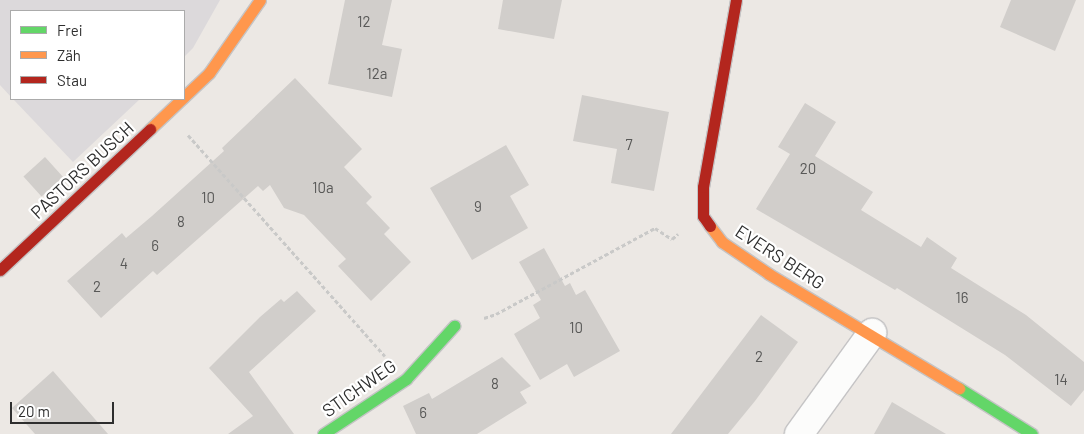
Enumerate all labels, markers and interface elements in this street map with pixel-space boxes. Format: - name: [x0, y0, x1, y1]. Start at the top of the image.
- legend: [10, 10, 185, 100]
- house number: 12: [357, 13, 371, 31]
- text: Frei: [57, 21, 83, 39]
- text: Zäh: [57, 46, 81, 64]
- house number: 12a: [367, 65, 387, 83]
- text: Stau: [57, 71, 87, 89]
- street label: PASTORS BUSCH: [26, 117, 138, 223]
- house number: 7: [625, 136, 633, 154]
- house number: 20: [800, 160, 816, 178]
- house number: 10a: [312, 179, 334, 197]
- house number: 10: [201, 189, 215, 207]
- house number: 9: [474, 198, 482, 216]
- house number: 8: [177, 213, 185, 231]
- street label: EVERS BERG: [731, 220, 829, 294]
- house number: 6: [151, 237, 159, 255]
- house number: 4: [120, 255, 128, 273]
- house number: 2: [93, 278, 101, 296]
- house number: 16: [956, 289, 968, 307]
- house number: 10: [569, 319, 583, 337]
- house number: 2: [755, 348, 763, 366]
- street label: STICHWEG: [318, 355, 400, 421]
- house number: 14: [1054, 371, 1068, 389]
- house number: 8: [491, 375, 499, 393]
- scale bar: [12, 392, 116, 424]
- text: 20 m: [18, 402, 50, 420]
- house number: 6: [419, 404, 427, 422]

